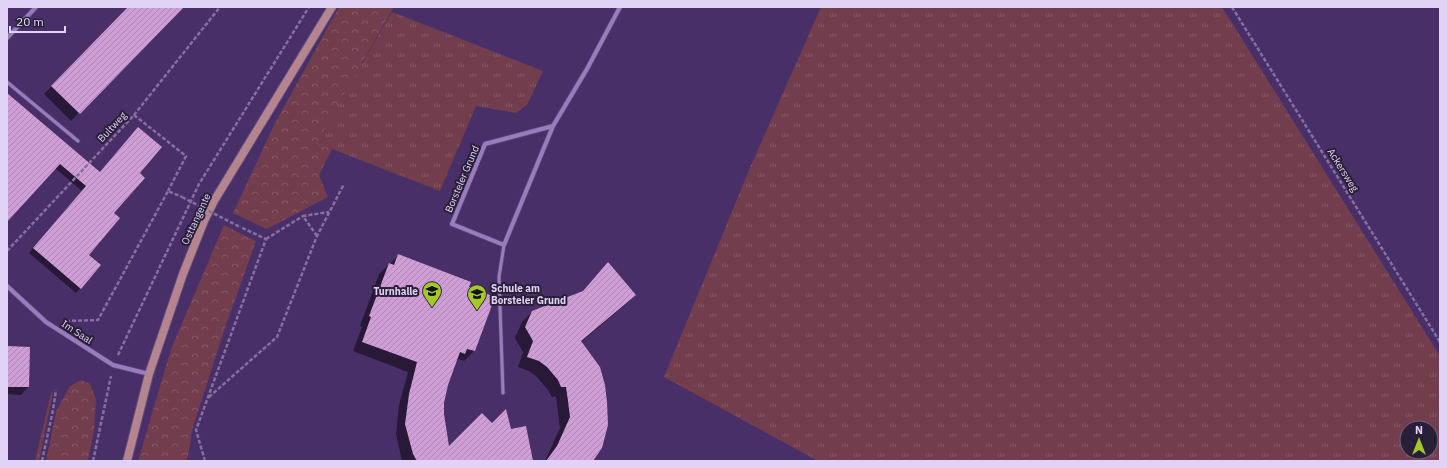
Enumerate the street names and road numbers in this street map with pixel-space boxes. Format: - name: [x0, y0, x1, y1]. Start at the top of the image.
- street label: Bultweg: [95, 109, 130, 145]
- street label: Borsteler Grund: [442, 144, 482, 214]
- street label: Ackersweg: [1325, 146, 1362, 195]
- street label: Osttangente: [178, 191, 214, 247]
- street label: Im Saal: [59, 317, 95, 347]

